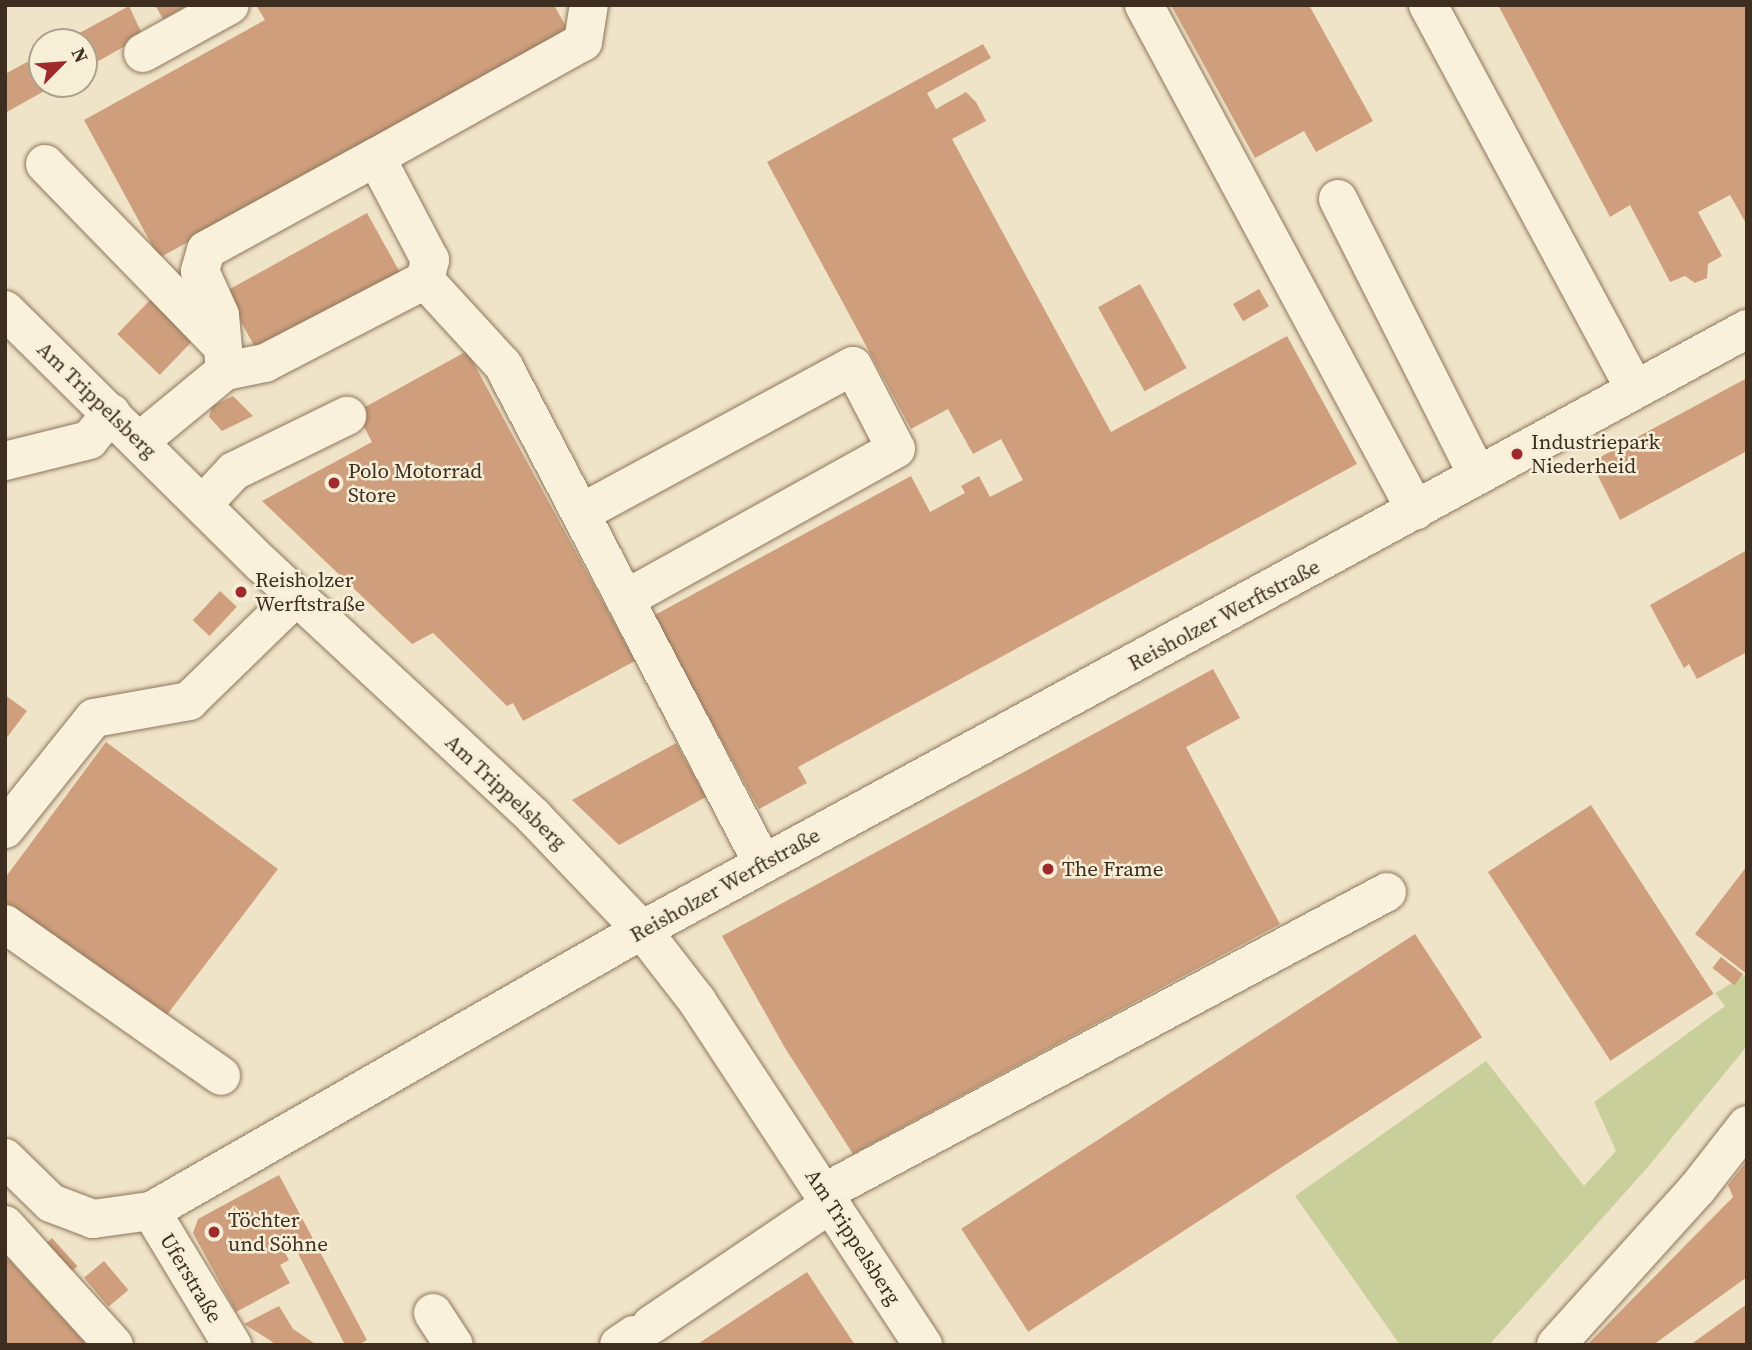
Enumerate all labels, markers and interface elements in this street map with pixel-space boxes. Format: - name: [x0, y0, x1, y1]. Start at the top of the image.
- north arrow: [28, 28, 98, 98]
- text: N: [66, 43, 95, 67]
- street label: Am Trippelsberg: [32, 336, 162, 464]
- place label: Industriepark Niederheid: [1531, 429, 1660, 479]
- marker: Industriepark Niederheid: [1509, 446, 1525, 462]
- place label: Polo Motorrad Store: [348, 458, 482, 508]
- marker: Polo Motorrad Store: [326, 475, 342, 491]
- street label: Reisholzer Werftstraße: [1124, 554, 1324, 676]
- place label: Reisholzer Werftstraße: [255, 567, 365, 617]
- marker: Reisholzer Werftstraße: [233, 584, 249, 600]
- street label: Am Trippelsberg: [440, 729, 572, 855]
- street label: Reisholzer Werftstraße: [625, 822, 825, 948]
- place label: The Frame: [1062, 856, 1163, 882]
- marker: The Frame: [1040, 861, 1056, 877]
- street label: Am Trippelsberg: [800, 1164, 906, 1310]
- place label: Töchter und Söhne: [228, 1207, 328, 1257]
- marker: Töchter und Söhne: [206, 1224, 222, 1240]
- street label: Uferstraße: [155, 1229, 227, 1327]

